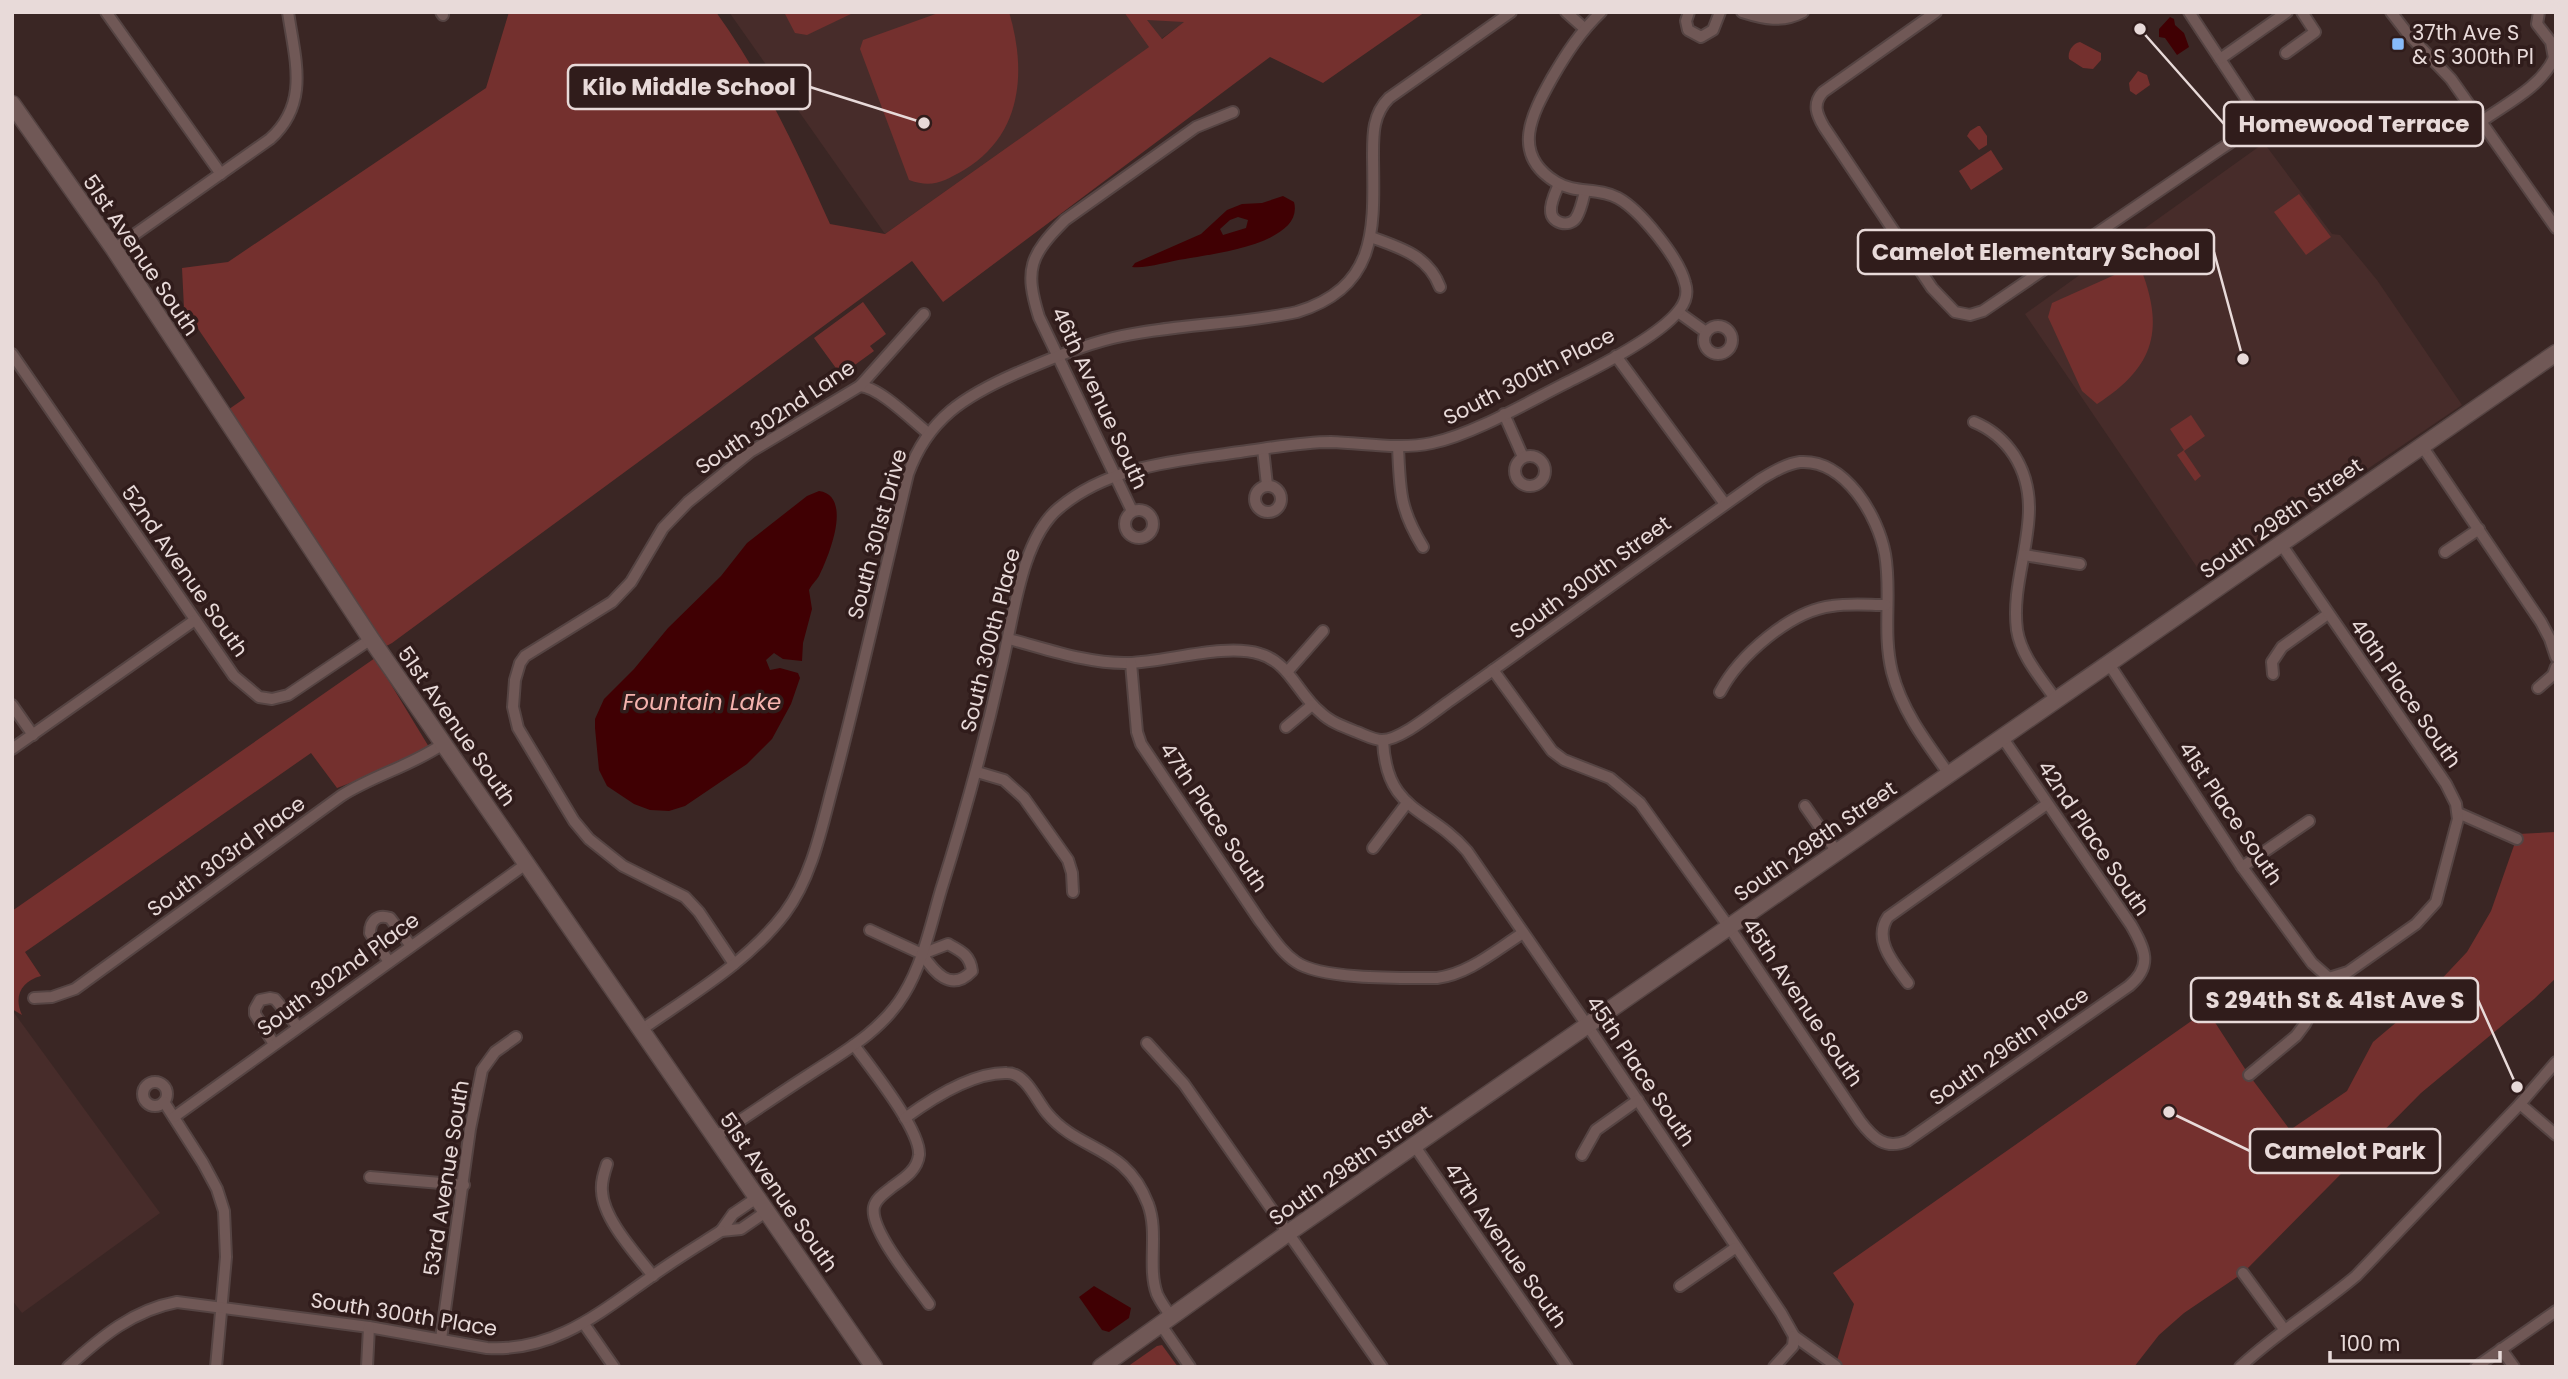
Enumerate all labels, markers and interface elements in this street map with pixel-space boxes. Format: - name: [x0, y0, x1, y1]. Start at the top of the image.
- place label: 37th Ave S & S 300th Pl: [2412, 18, 2534, 71]
- marker: 37th Ave S & S 300th Pl: [2390, 36, 2406, 52]
- callout: Kilo Middle School: [568, 65, 810, 109]
- text: Kilo Middle School: [582, 71, 796, 103]
- callout: Homewood Terrace: [2224, 102, 2483, 146]
- text: Homewood Terrace: [2239, 108, 2469, 140]
- street label: 51st Avenue South: [76, 169, 206, 341]
- callout: Camelot Elementary School: [1858, 230, 2214, 274]
- text: Camelot Elementary School: [1872, 236, 2200, 268]
- street label: 46th Avenue South: [1045, 302, 1155, 494]
- street label: South 300th Place: [1438, 320, 1620, 432]
- street label: South 302nd Lane: [690, 353, 860, 481]
- street label: South 301st Drive: [840, 446, 914, 622]
- street label: South 298th Street: [2194, 451, 2368, 585]
- street label: 52nd Avenue South: [115, 479, 255, 663]
- street label: South 300th Street: [1503, 509, 1677, 645]
- street label: South 300th Place: [953, 545, 1027, 735]
- street label: 40th Place South: [2344, 612, 2468, 774]
- street label: 51st Avenue South: [391, 640, 523, 812]
- water label: Fountain Lake: [623, 686, 781, 718]
- street label: 41st Place South: [2172, 736, 2290, 890]
- street label: 47th Place South: [1153, 737, 1275, 897]
- street label: 42nd Place South: [2031, 755, 2157, 921]
- street label: South 298th Street: [1728, 774, 1902, 908]
- street label: South 303rd Place: [141, 789, 311, 923]
- street label: South 302nd Place: [251, 905, 425, 1043]
- street label: 45th Avenue South: [1736, 912, 1870, 1092]
- callout: S 294th St & 41st Ave S: [2191, 978, 2478, 1022]
- street label: South 296th Place: [1923, 980, 2095, 1112]
- text: S 294th St & 41st Ave S: [2206, 984, 2464, 1016]
- street label: 45th Place South: [1580, 990, 1702, 1152]
- street label: 53rd Avenue South: [416, 1078, 476, 1278]
- street label: South 298th Street: [1263, 1098, 1437, 1232]
- street label: 51st Avenue South: [713, 1106, 845, 1278]
- callout: Camelot Park: [2250, 1129, 2440, 1173]
- text: Camelot Park: [2264, 1135, 2426, 1167]
- street label: 47th Avenue South: [1438, 1156, 1574, 1334]
- street label: South 300th Place: [309, 1285, 499, 1343]
- scale bar: [2330, 1320, 2500, 1364]
- text: 100 m: [2340, 1329, 2400, 1358]

